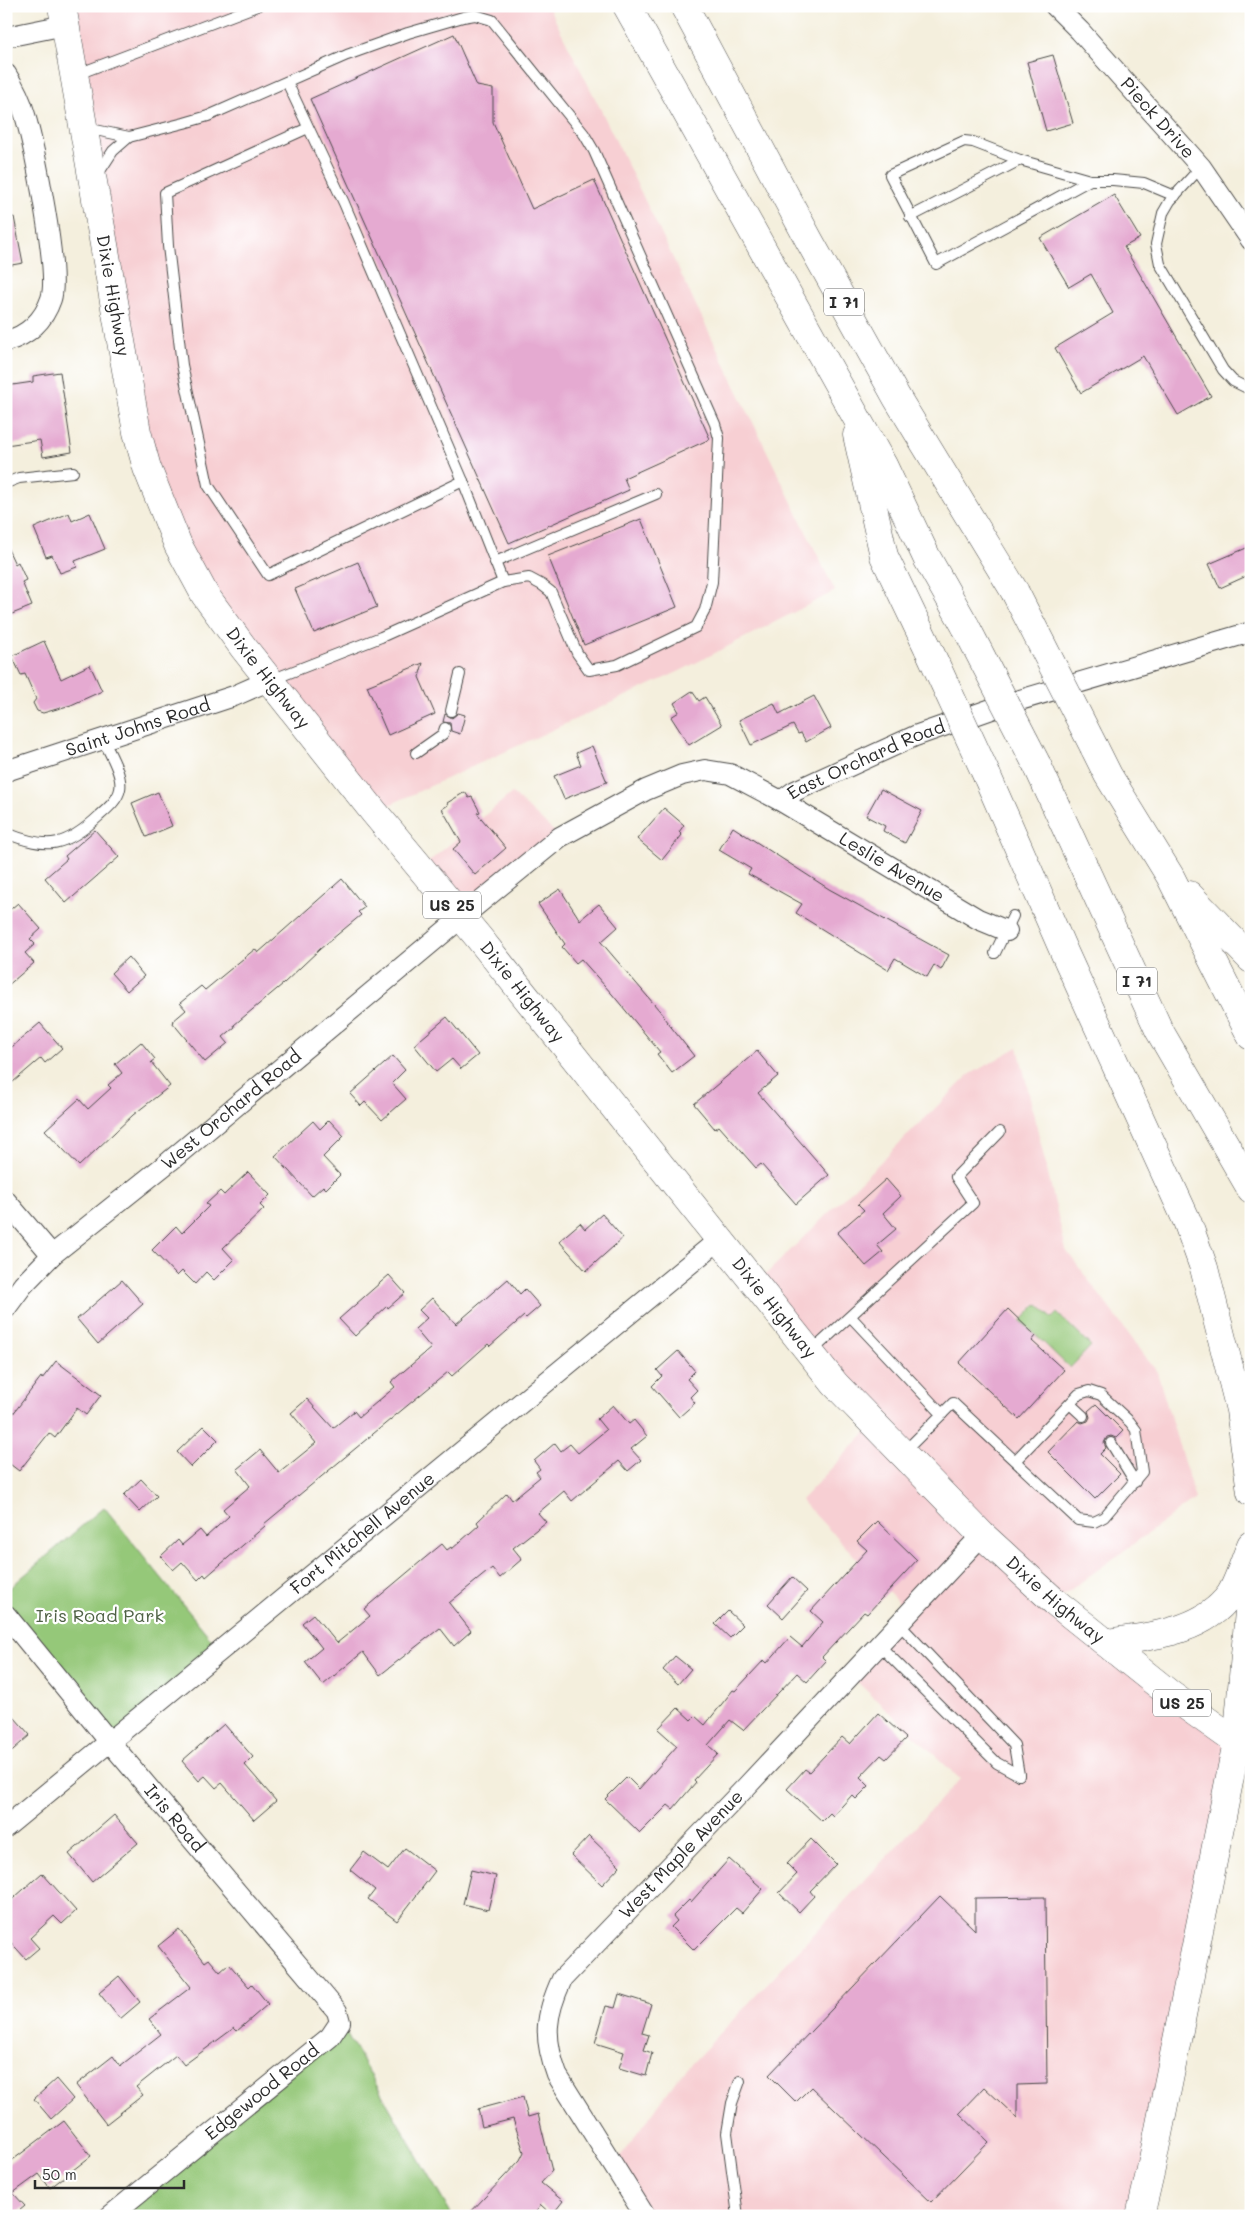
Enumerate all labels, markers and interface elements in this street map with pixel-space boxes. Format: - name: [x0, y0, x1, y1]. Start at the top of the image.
- street label: Pieck Drive: [1116, 72, 1201, 163]
- street label: Dixie Highway: [91, 233, 136, 358]
- road number: I 71: [824, 288, 864, 316]
- street label: Dixie Highway: [221, 622, 316, 733]
- street label: Saint Johns Road: [62, 692, 213, 762]
- street label: East Orchard Road: [781, 713, 948, 804]
- street label: Leslie Avenue: [835, 826, 949, 907]
- road number: US 25: [423, 892, 481, 918]
- street label: Dixie Highway: [475, 936, 571, 1047]
- road number: I 71: [1117, 968, 1157, 994]
- street label: West Orchard Road: [156, 1043, 306, 1175]
- street label: Dixie Highway: [727, 1252, 823, 1363]
- street label: Fort Mitchell Avenue: [285, 1466, 439, 1599]
- street label: Dixie Highway: [1001, 1550, 1110, 1648]
- park label: Iris Road Park: [36, 1603, 164, 1627]
- road number: US 25: [1153, 1690, 1211, 1716]
- street label: Iris Road: [140, 1779, 211, 1857]
- street label: West Maple Avenue: [613, 1784, 748, 1924]
- street label: Edgewood Road: [199, 2038, 324, 2145]
- scale bar: [35, 2157, 184, 2189]
- text: 50 m: [42, 2164, 77, 2184]

